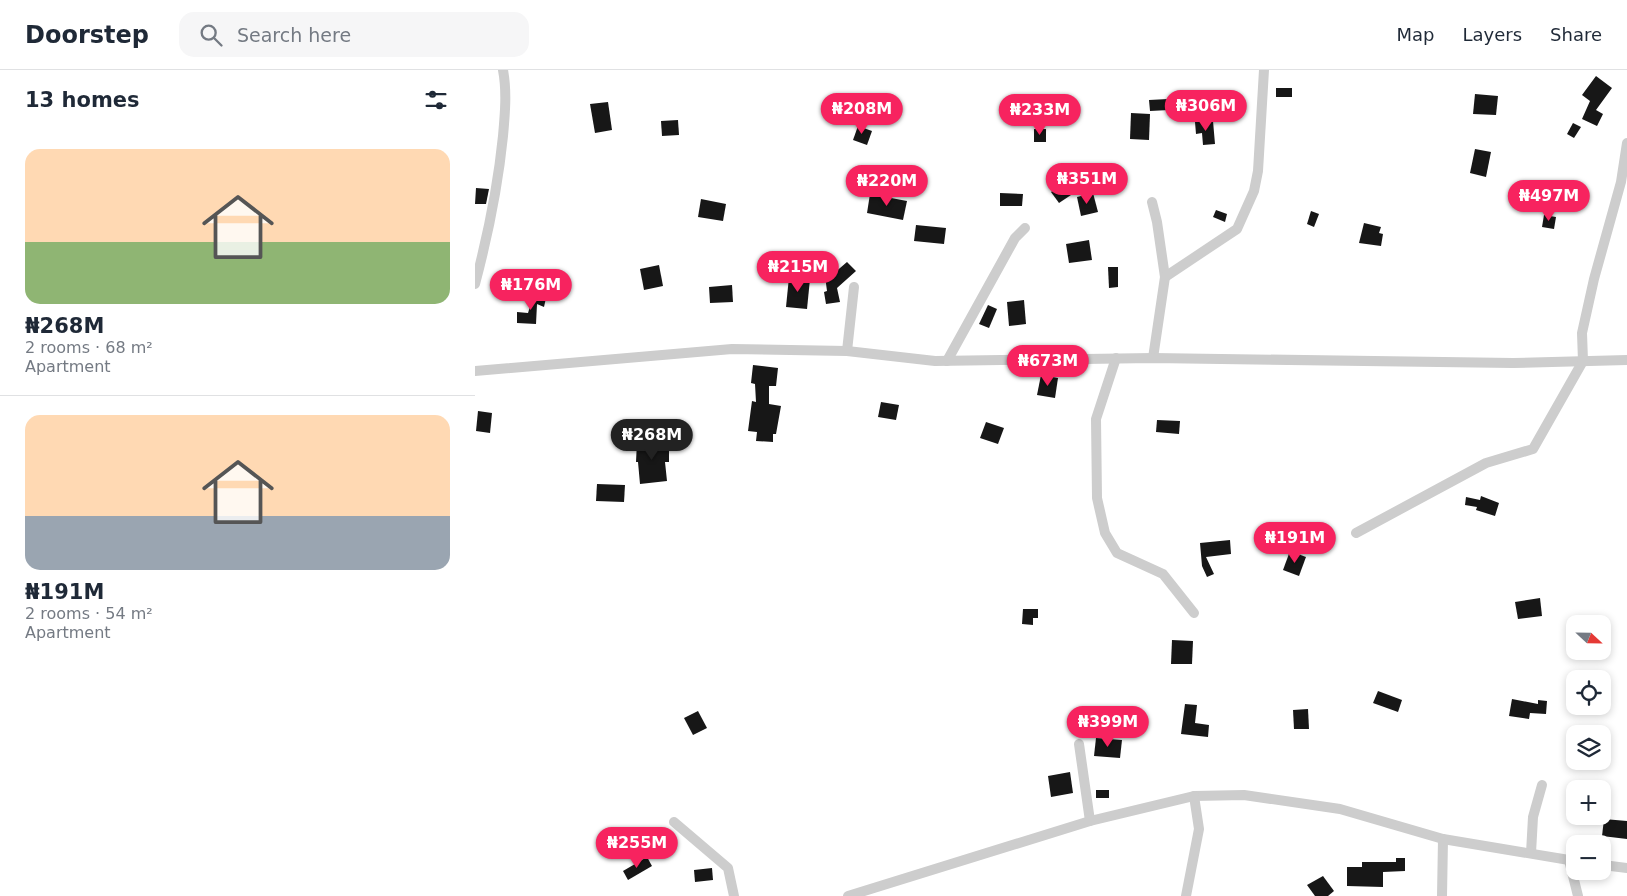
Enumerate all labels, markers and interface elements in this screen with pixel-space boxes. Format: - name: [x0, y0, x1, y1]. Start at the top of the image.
- search box: [179, 12, 529, 57]
- text: Doorstep: [25, 21, 149, 49]
- icon: search: [197, 21, 225, 49]
- text: Search here: [237, 24, 351, 46]
- text: Map: [1396, 24, 1434, 45]
- text: Layers: [1462, 24, 1522, 45]
- text: Share: [1550, 24, 1602, 45]
- icon: filters: [422, 86, 450, 114]
- text: 13 homes: [25, 88, 140, 112]
- pin: ₦306M: [1171, 90, 1241, 132]
- pin: ₦208M: [827, 92, 897, 135]
- pin: ₦233M: [1005, 93, 1075, 136]
- text: ₦306M: [1176, 96, 1236, 115]
- text: ₦208M: [832, 99, 892, 118]
- text: ₦233M: [1010, 100, 1070, 119]
- pin: ₦351M: [1052, 162, 1122, 205]
- pin: ₦220M: [852, 164, 922, 207]
- text: ₦351M: [1057, 169, 1117, 188]
- text: ₦220M: [857, 171, 917, 190]
- pin: ₦497M: [1514, 180, 1584, 222]
- icon: home: [193, 182, 283, 272]
- text: ₦497M: [1519, 186, 1579, 205]
- pin: ₦215M: [763, 250, 833, 293]
- text: ₦215M: [768, 257, 828, 276]
- pin: ₦176M: [496, 268, 566, 311]
- text: ₦176M: [501, 275, 561, 294]
- text: ₦268M: [25, 314, 104, 338]
- text: 2 rooms · 68 m²: [25, 338, 153, 357]
- pin: ₦673M: [1013, 344, 1083, 387]
- text: ₦673M: [1018, 351, 1078, 370]
- text: Apartment: [25, 357, 111, 376]
- pin: ₦268M: [617, 418, 687, 461]
- text: ₦268M: [622, 425, 682, 444]
- icon: home: [193, 447, 283, 537]
- pin: ₦191M: [1260, 522, 1330, 564]
- text: ₦191M: [1265, 528, 1325, 547]
- text: ₦191M: [25, 580, 104, 604]
- text: 2 rooms · 54 m²: [25, 604, 153, 623]
- north arrow: [1566, 615, 1611, 660]
- map controls: [1566, 615, 1611, 880]
- text: Apartment: [25, 623, 111, 642]
- button: locate: [1566, 670, 1611, 715]
- pin: ₦399M: [1073, 706, 1143, 748]
- text: ₦399M: [1078, 712, 1138, 731]
- button: layers: [1566, 725, 1611, 770]
- button: +: [1566, 780, 1611, 825]
- pin: ₦255M: [602, 826, 672, 869]
- text: ₦255M: [607, 833, 667, 852]
- button: −: [1566, 835, 1611, 880]

